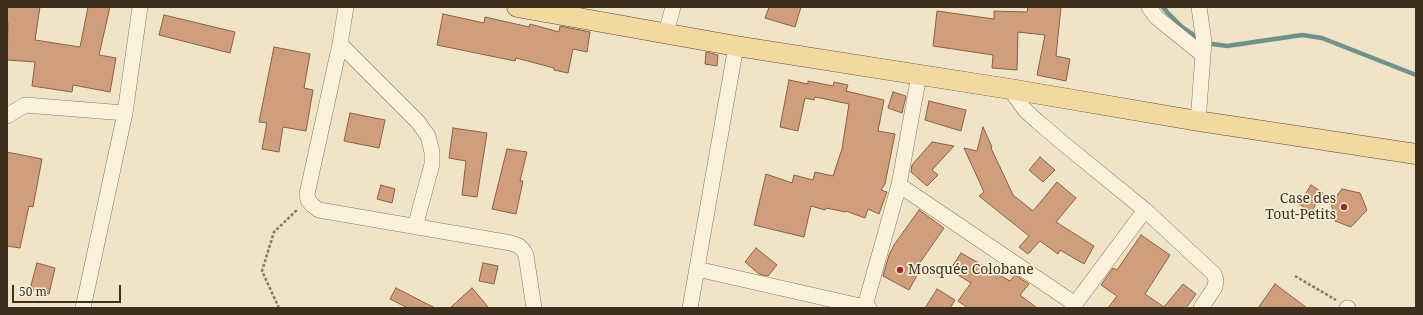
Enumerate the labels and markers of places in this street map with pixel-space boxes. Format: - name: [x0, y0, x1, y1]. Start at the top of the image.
- place label: Case des Tout-Petits: [1265, 191, 1336, 224]
- marker: Case des Tout-Petits: [1339, 202, 1349, 212]
- place label: Mosquée Colobane: [908, 262, 1034, 278]
- marker: Mosquée Colobane: [895, 265, 905, 275]

